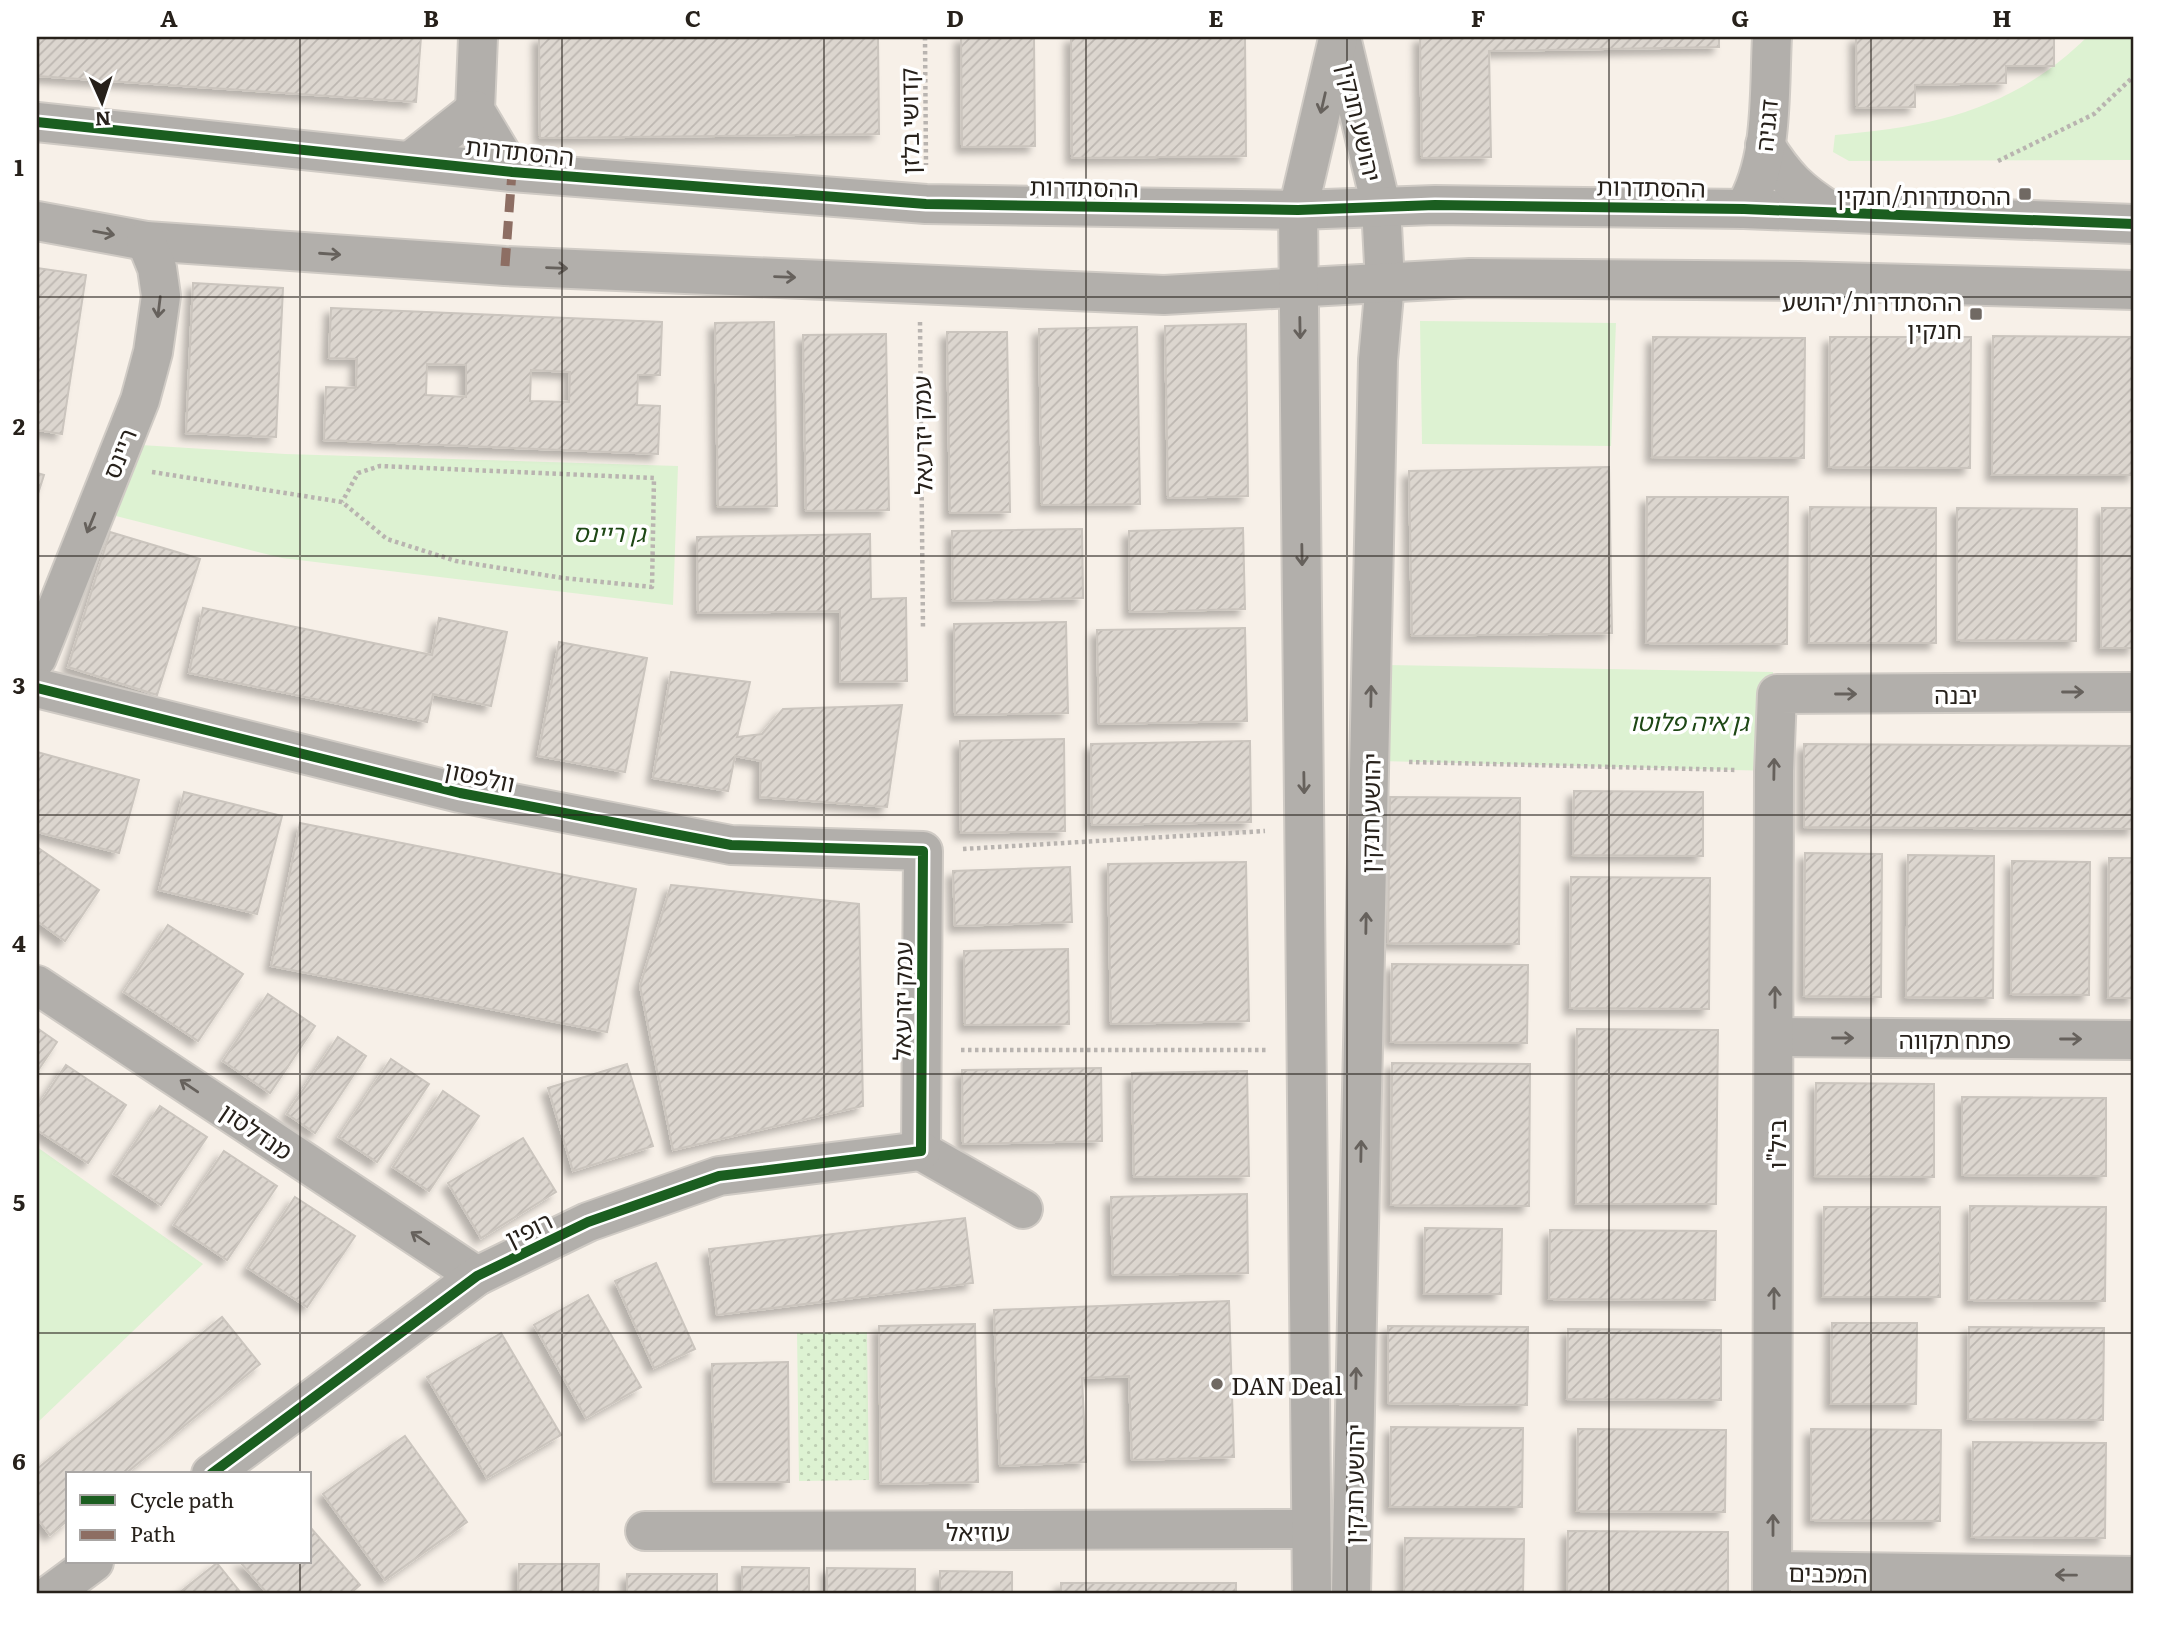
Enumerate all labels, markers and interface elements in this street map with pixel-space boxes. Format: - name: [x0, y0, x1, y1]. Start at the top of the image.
- text: A: [160, 0, 178, 34]
- text: B: [423, 0, 439, 34]
- text: C: [685, 0, 701, 34]
- text: D: [946, 0, 964, 34]
- text: E: [1208, 0, 1224, 34]
- text: F: [1471, 0, 1486, 34]
- text: G: [1731, 0, 1749, 34]
- text: H: [1992, 0, 2012, 34]
- street label: יהושע חנקין: [1330, 59, 1392, 185]
- north arrow: [66, 66, 136, 136]
- street label: קדושי בלזן: [890, 67, 926, 175]
- one-way arrow: [1316, 91, 1329, 114]
- street label: דגניה: [1745, 97, 1785, 153]
- text: N: [94, 106, 112, 134]
- street label: ההסתדרות: [464, 127, 576, 173]
- text: 1: [14, 149, 24, 183]
- street label: ההסתדרות: [1029, 168, 1139, 204]
- street label: ההסתדרות: [1596, 168, 1706, 204]
- place label: ההסתדרות/חנקין: [1836, 177, 2011, 212]
- marker: ההסתדרות/חנקין: [2017, 186, 2033, 202]
- one-way arrow: [92, 227, 115, 240]
- one-way arrow: [318, 247, 341, 260]
- one-way arrow: [546, 261, 569, 274]
- one-way arrow: [773, 271, 796, 284]
- place label: ההסתדרות/יהושע חנקין: [1782, 283, 1962, 346]
- one-way arrow: [152, 295, 165, 318]
- marker: ההסתדרות/יהושע חנקין: [1968, 306, 1984, 322]
- one-way arrow: [1293, 316, 1307, 339]
- street label: עמק יזרעאל: [902, 375, 940, 495]
- text: 2: [13, 408, 25, 442]
- street label: ריינס: [92, 423, 144, 483]
- one-way arrow: [83, 511, 96, 533]
- park label: גן ריינס: [573, 514, 647, 549]
- one-way arrow: [1295, 544, 1309, 567]
- text: 3: [13, 667, 25, 701]
- street label: יבנה: [1934, 676, 1978, 711]
- one-way arrow: [1364, 684, 1378, 707]
- one-way arrow: [2061, 685, 2084, 699]
- one-way arrow: [1834, 687, 1857, 700]
- park label: גן איה פלוטו: [1630, 703, 1750, 738]
- street label: וולפסון: [441, 750, 519, 800]
- street label: יהושע חנקין: [1350, 752, 1388, 874]
- one-way arrow: [1767, 758, 1781, 781]
- one-way arrow: [1297, 771, 1311, 794]
- one-way arrow: [1359, 912, 1373, 935]
- text: 4: [12, 925, 26, 959]
- street label: עמק יזרעאל: [882, 941, 920, 1061]
- one-way arrow: [1768, 985, 1782, 1008]
- street label: פתח תקווה: [1899, 1021, 2011, 1056]
- one-way arrow: [1832, 1031, 1855, 1045]
- one-way arrow: [2059, 1032, 2082, 1046]
- one-way arrow: [180, 1078, 199, 1093]
- street label: מנדלסון: [214, 1093, 300, 1167]
- street label: ביל"ו: [1758, 1119, 1793, 1169]
- one-way arrow: [1354, 1139, 1368, 1162]
- text: 5: [13, 1184, 25, 1218]
- street label: רופין: [498, 1202, 558, 1254]
- one-way arrow: [411, 1231, 430, 1245]
- one-way arrow: [1767, 1286, 1781, 1309]
- place label: DAN Deal: [1231, 1367, 1342, 1402]
- one-way arrow: [1349, 1367, 1363, 1390]
- marker: DAN Deal: [1209, 1376, 1225, 1392]
- street label: יהושע חנקין: [1334, 1423, 1372, 1545]
- text: 6: [12, 1443, 26, 1477]
- legend: [66, 1472, 312, 1564]
- text: Cycle path: [130, 1483, 234, 1514]
- street label: עוזיאל: [946, 1513, 1010, 1548]
- one-way arrow: [1766, 1514, 1780, 1537]
- text: Path: [130, 1517, 176, 1548]
- street label: המכבים: [1788, 1554, 1868, 1590]
- one-way arrow: [2055, 1569, 2078, 1582]

